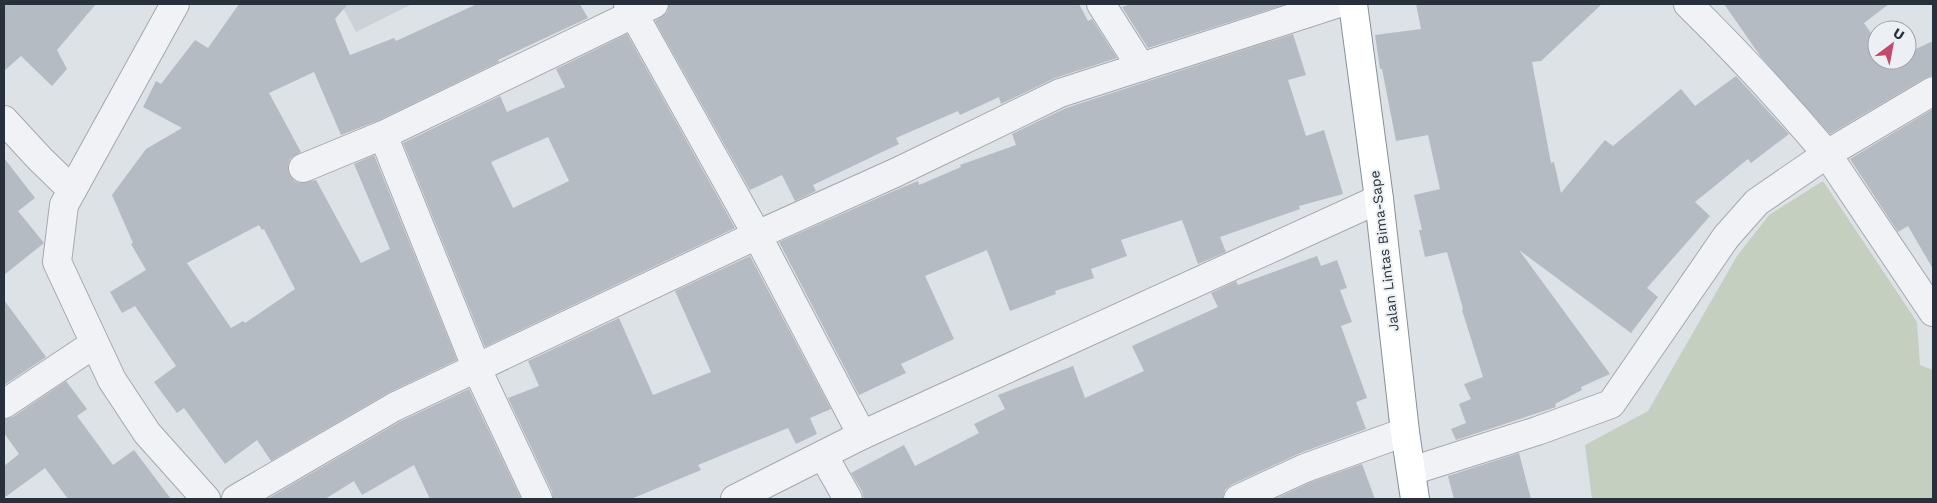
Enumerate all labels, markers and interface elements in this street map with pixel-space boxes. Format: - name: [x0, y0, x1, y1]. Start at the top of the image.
- north arrow: [1867, 20, 1917, 70]
- text: U: [1890, 25, 1907, 43]
- street label: Jalan Lintas Bima-Sape: [1366, 170, 1402, 332]

